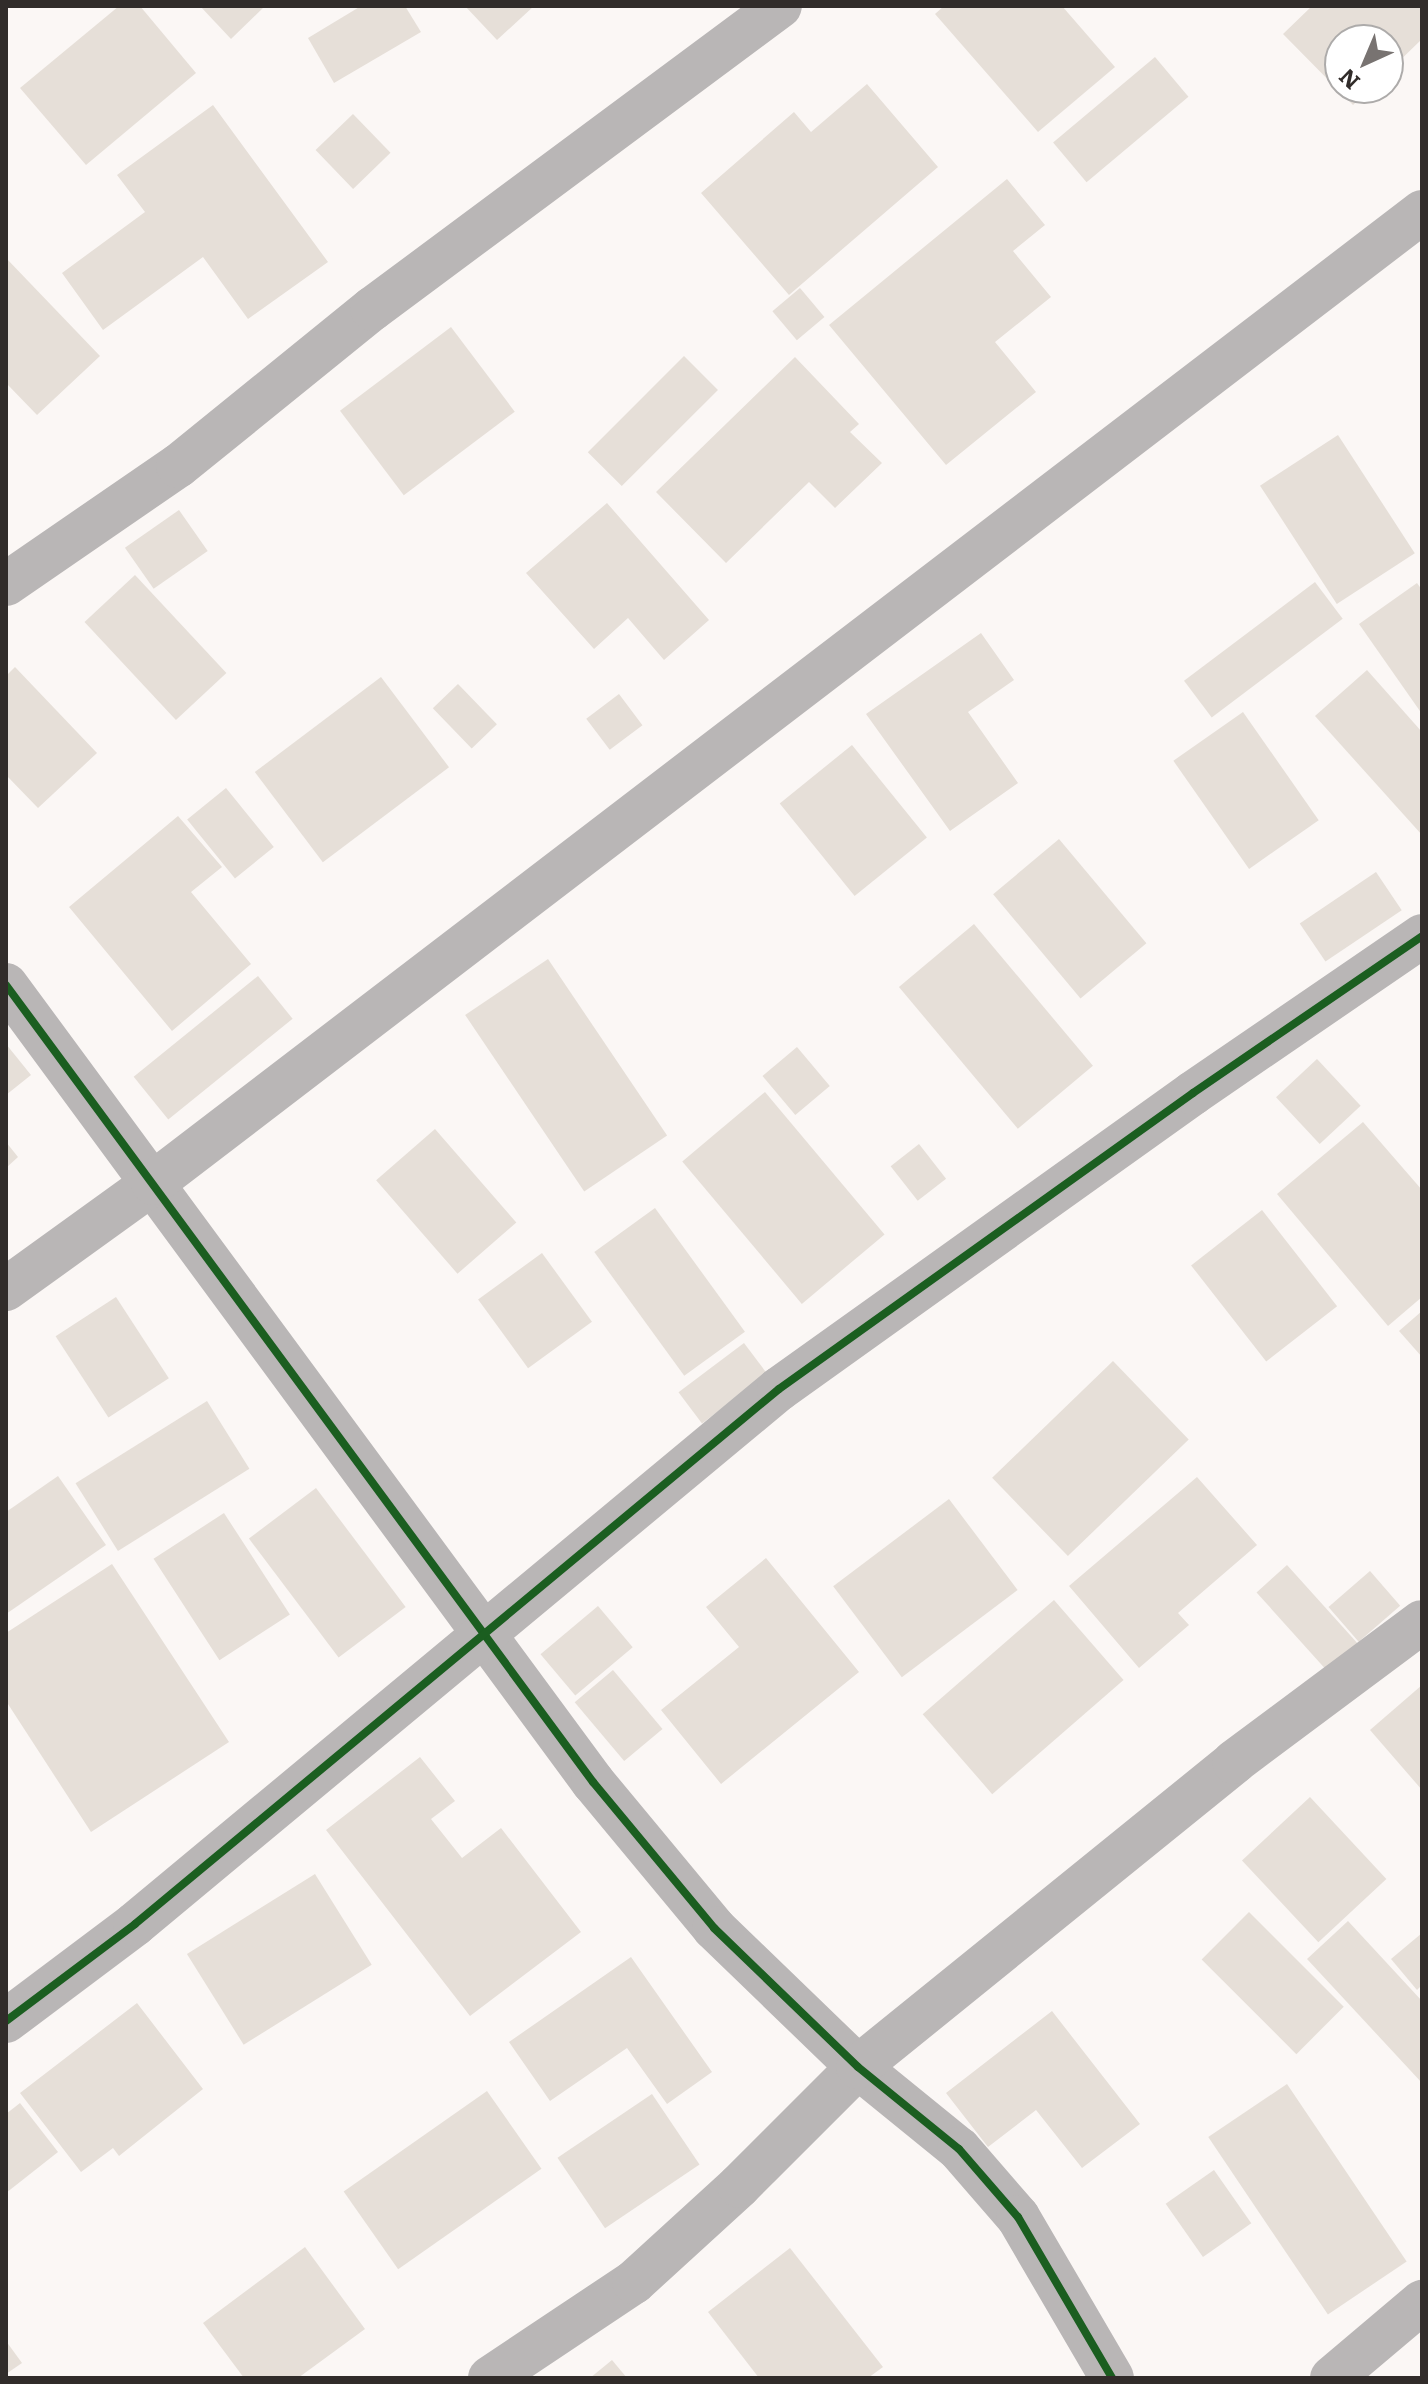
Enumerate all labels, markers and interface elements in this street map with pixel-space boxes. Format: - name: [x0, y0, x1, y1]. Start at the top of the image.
- north arrow: [1324, 24, 1404, 104]
- text: N: [1330, 62, 1366, 98]

